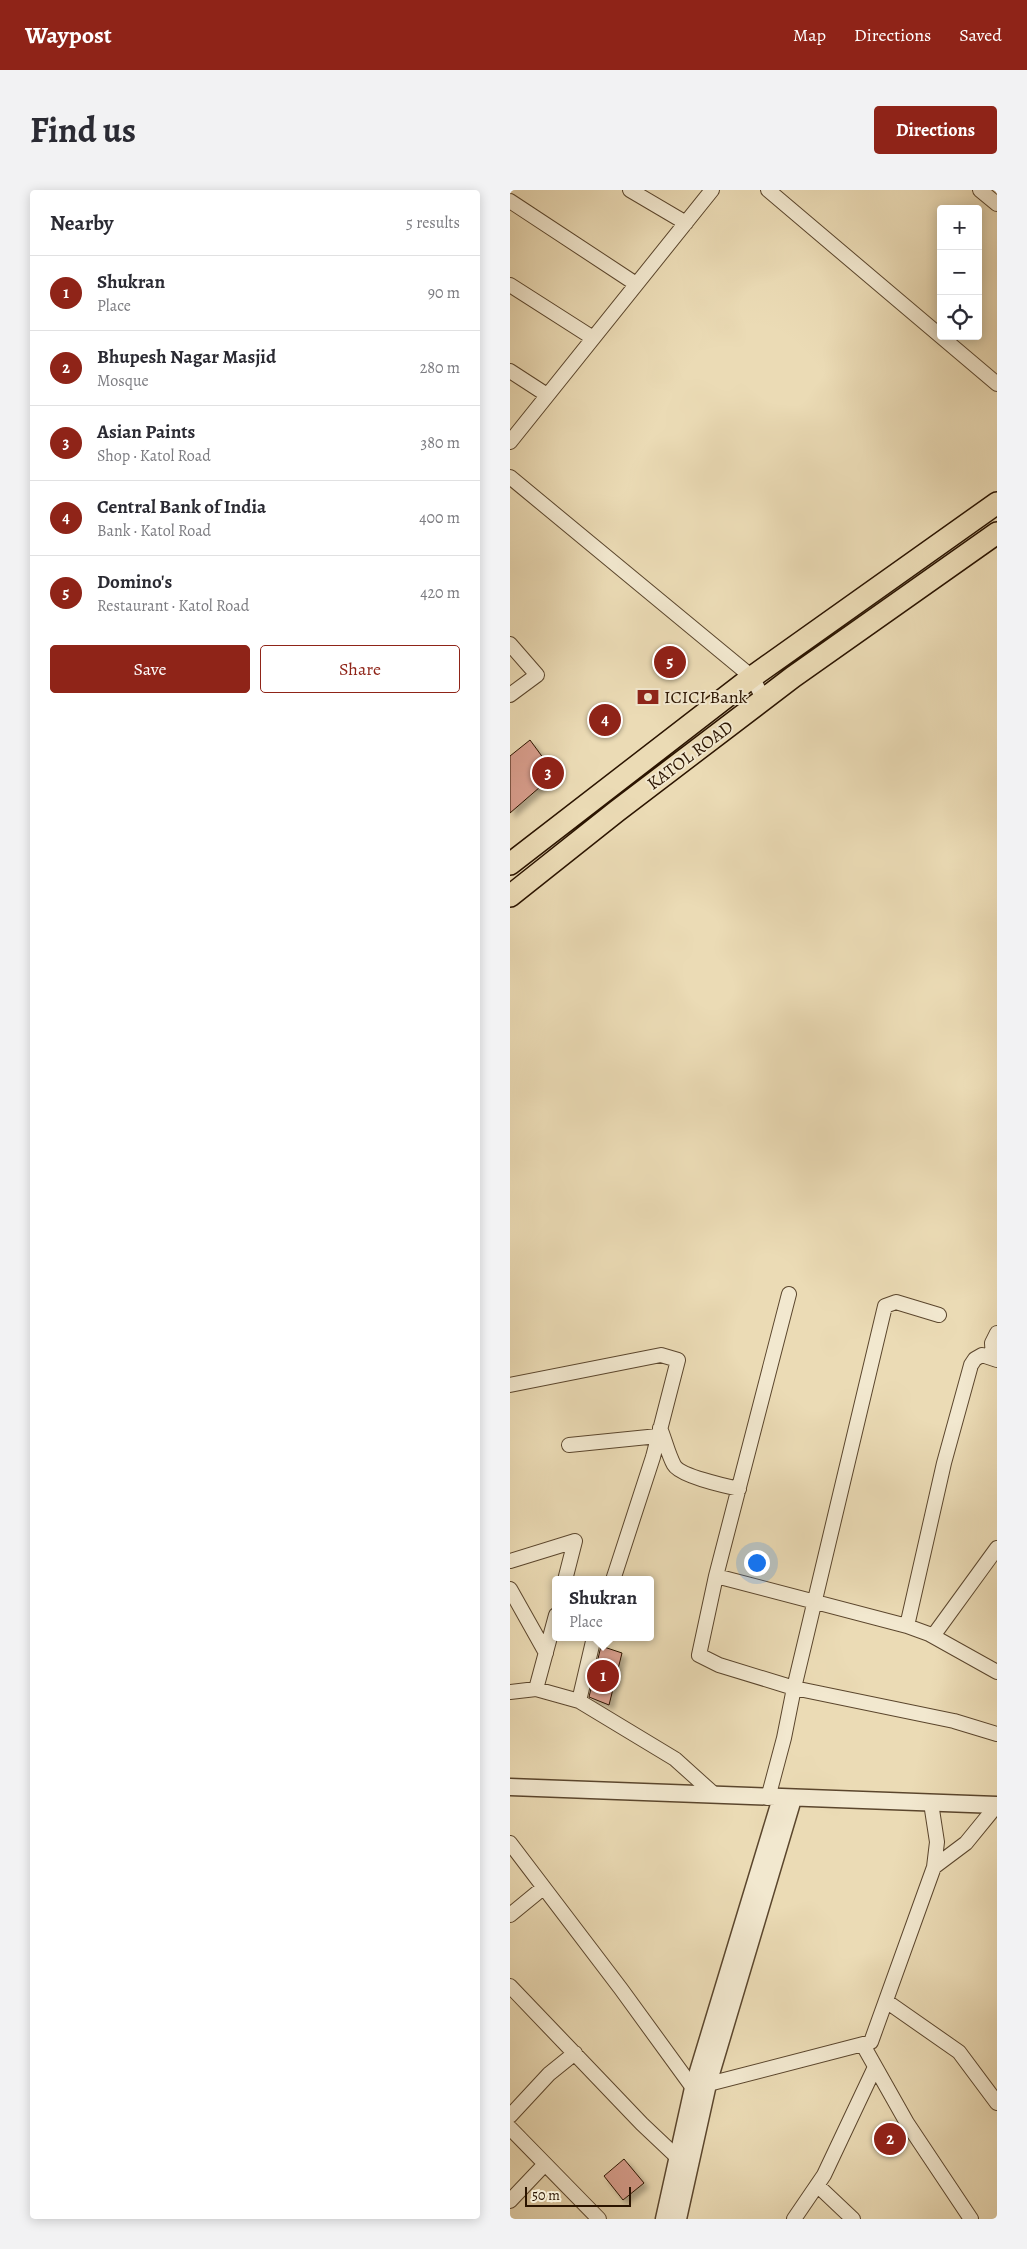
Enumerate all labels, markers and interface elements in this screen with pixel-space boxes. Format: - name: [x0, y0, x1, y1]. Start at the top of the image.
- text: Waypost: [25, 19, 112, 51]
- text: Map: [793, 23, 826, 47]
- text: Directions: [854, 23, 931, 47]
- text: Saved: [959, 23, 1002, 47]
- text: Find us: [30, 106, 136, 154]
- button: Directions: [874, 106, 997, 154]
- map controls: [937, 205, 982, 340]
- button: +: [937, 205, 982, 250]
- text: Nearby: [50, 209, 113, 237]
- text: 5 results: [406, 212, 460, 234]
- button: −: [937, 250, 982, 295]
- text: Shukran: [97, 269, 165, 295]
- text: 1: [63, 282, 69, 304]
- text: 90 m: [428, 282, 460, 304]
- text: Place: [97, 295, 131, 317]
- button: locate: [937, 295, 982, 340]
- text: Bhupesh Nagar Masjid: [97, 344, 276, 370]
- text: 2: [62, 357, 70, 379]
- text: 280 m: [420, 357, 460, 379]
- text: Mosque: [97, 370, 149, 392]
- text: Asian Paints: [97, 419, 195, 445]
- text: 3: [63, 432, 69, 454]
- text: 380 m: [421, 432, 460, 454]
- text: Shop · Katol Road: [97, 445, 211, 467]
- text: Central Bank of India: [97, 494, 266, 520]
- text: 4: [62, 507, 70, 529]
- text: 400 m: [419, 507, 460, 529]
- text: Bank · Katol Road: [97, 520, 211, 542]
- text: Domino's: [97, 569, 172, 595]
- text: 5: [63, 582, 69, 604]
- text: 420 m: [420, 582, 460, 604]
- text: Restaurant · Katol Road: [97, 595, 249, 617]
- pin: 5: [654, 643, 686, 681]
- button: Save: [50, 645, 250, 693]
- button: Share: [260, 645, 460, 693]
- bank icon: ICICI Bank: [635, 684, 661, 710]
- place label: ICICI Bank: [664, 685, 748, 709]
- pin: 4: [589, 701, 621, 739]
- street label: KATOL ROAD: [642, 715, 738, 795]
- pin: 3: [532, 754, 564, 792]
- your location: [744, 1550, 770, 1576]
- popup: [552, 1576, 654, 1641]
- text: Shukran: [569, 1585, 637, 1611]
- text: Place: [569, 1611, 603, 1633]
- pin: 1: [587, 1657, 619, 1695]
- pin: 2: [874, 2120, 906, 2158]
- scale bar: [525, 2184, 631, 2207]
- text: 50 m: [532, 2186, 560, 2205]

